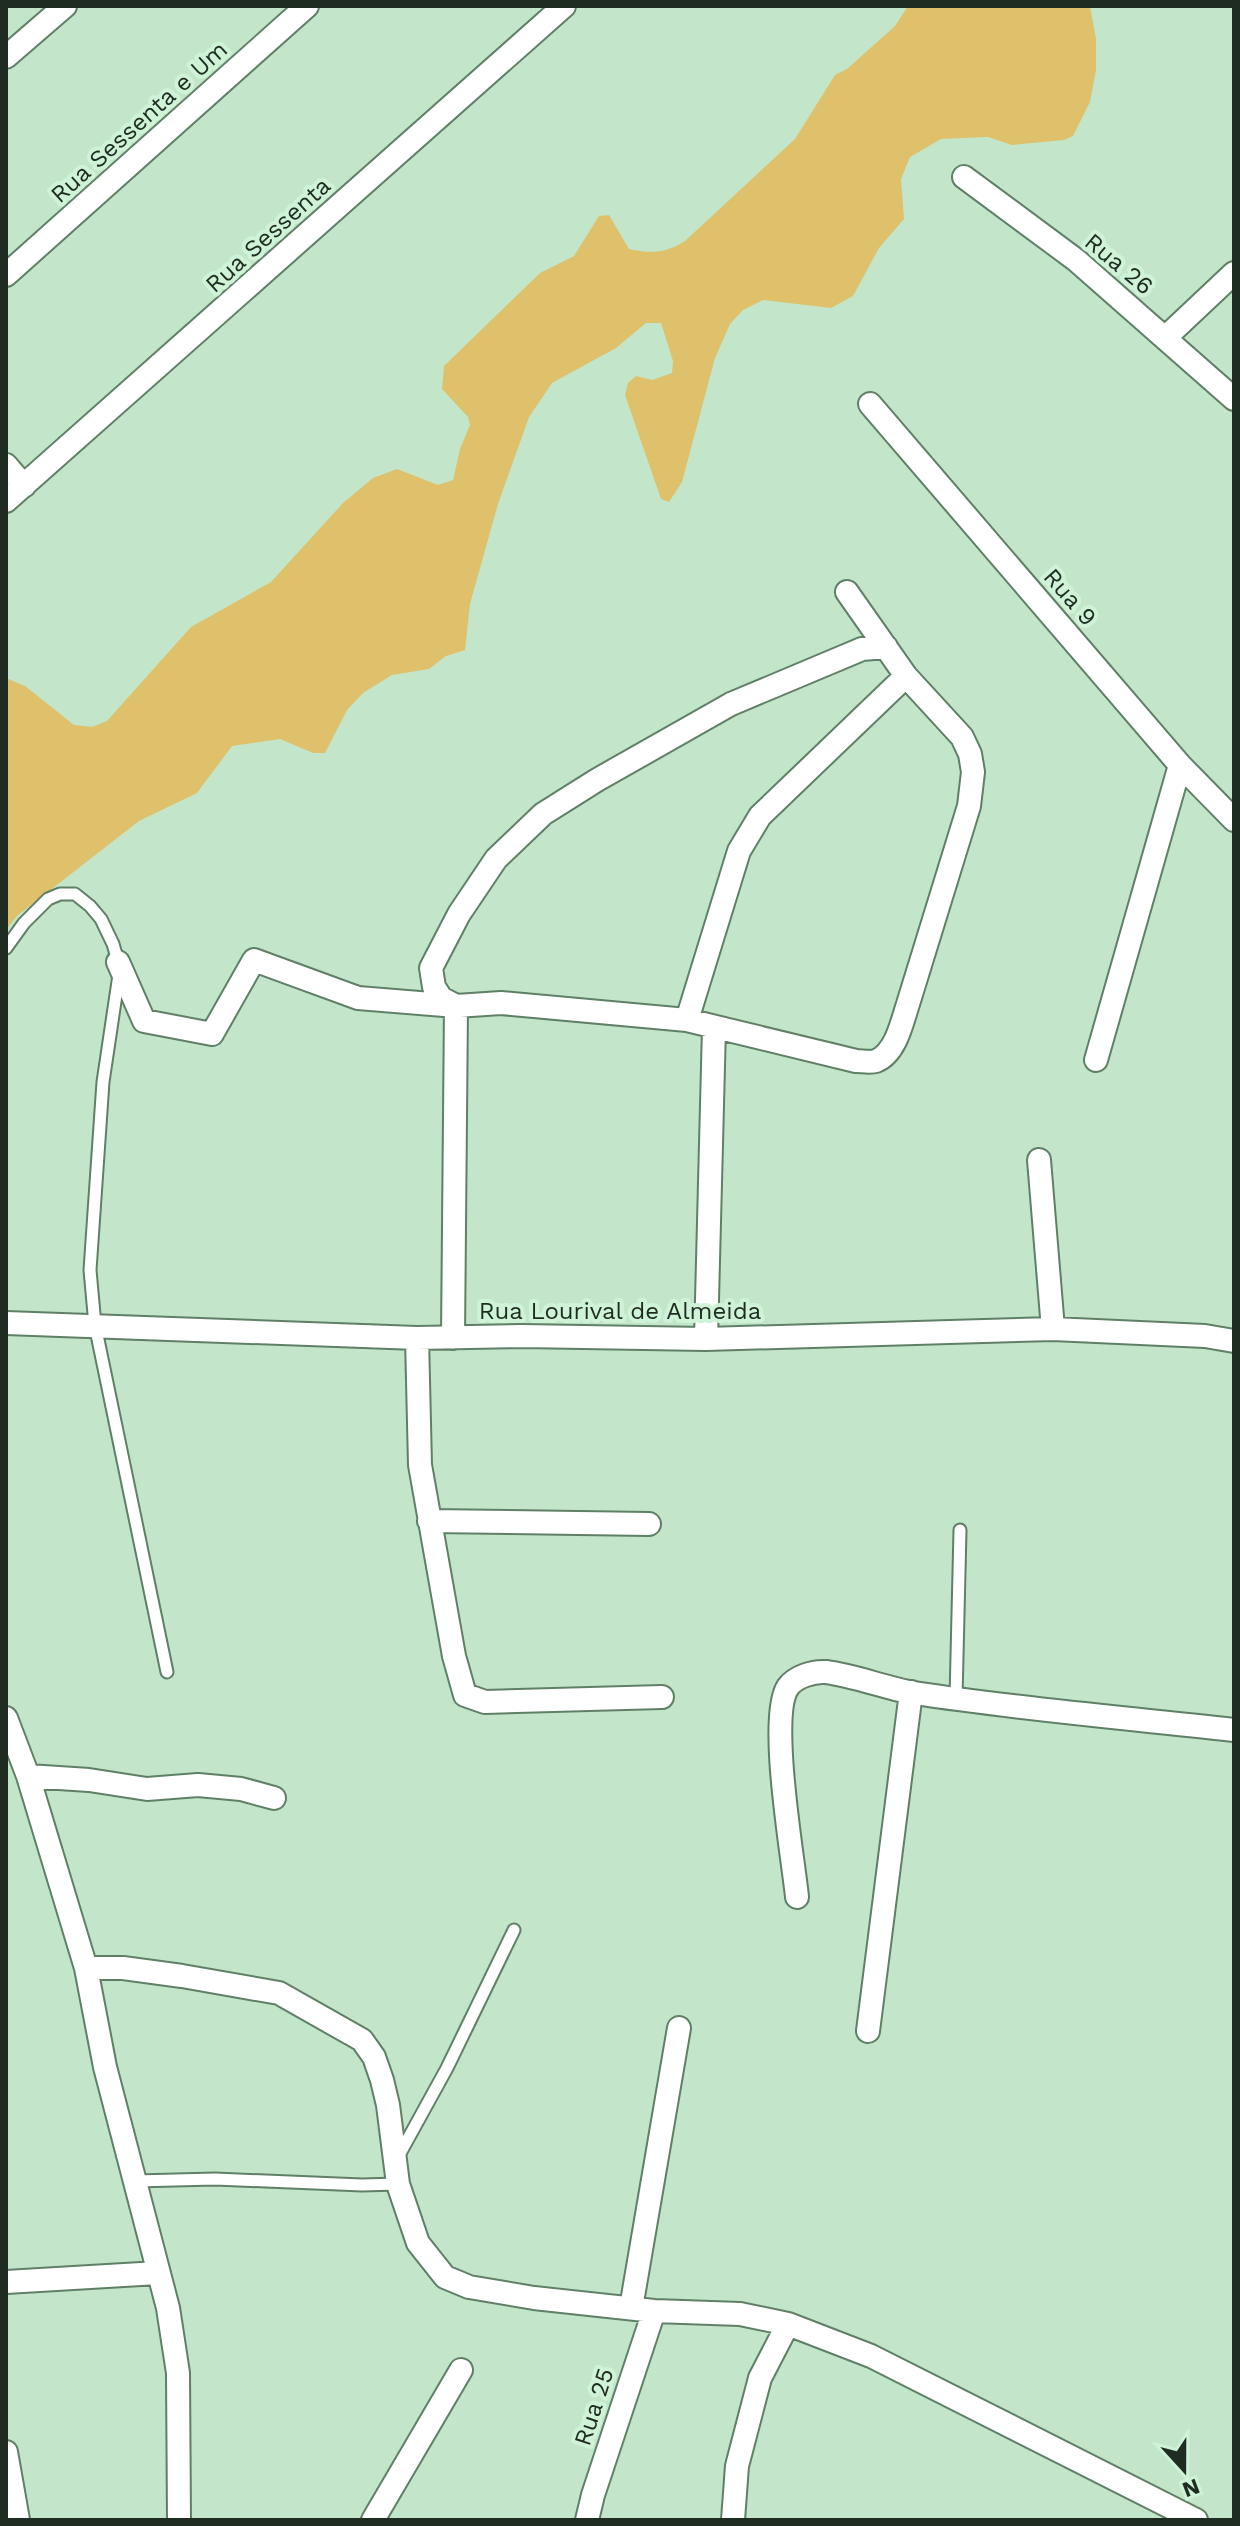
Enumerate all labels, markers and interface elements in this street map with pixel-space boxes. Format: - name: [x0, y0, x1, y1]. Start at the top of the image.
- street label: Rua Sessenta e Um: [45, 35, 233, 209]
- street label: Rua Sessenta: [200, 172, 336, 298]
- street label: Rua 26: [1079, 227, 1159, 301]
- street label: Rua 9: [1038, 563, 1102, 631]
- street label: Rua Lourival de Almeida: [479, 1297, 761, 1325]
- street label: Rua 25: [568, 2365, 620, 2449]
- north arrow: [1144, 2430, 1224, 2510]
- text: N: [1179, 2474, 1203, 2503]

